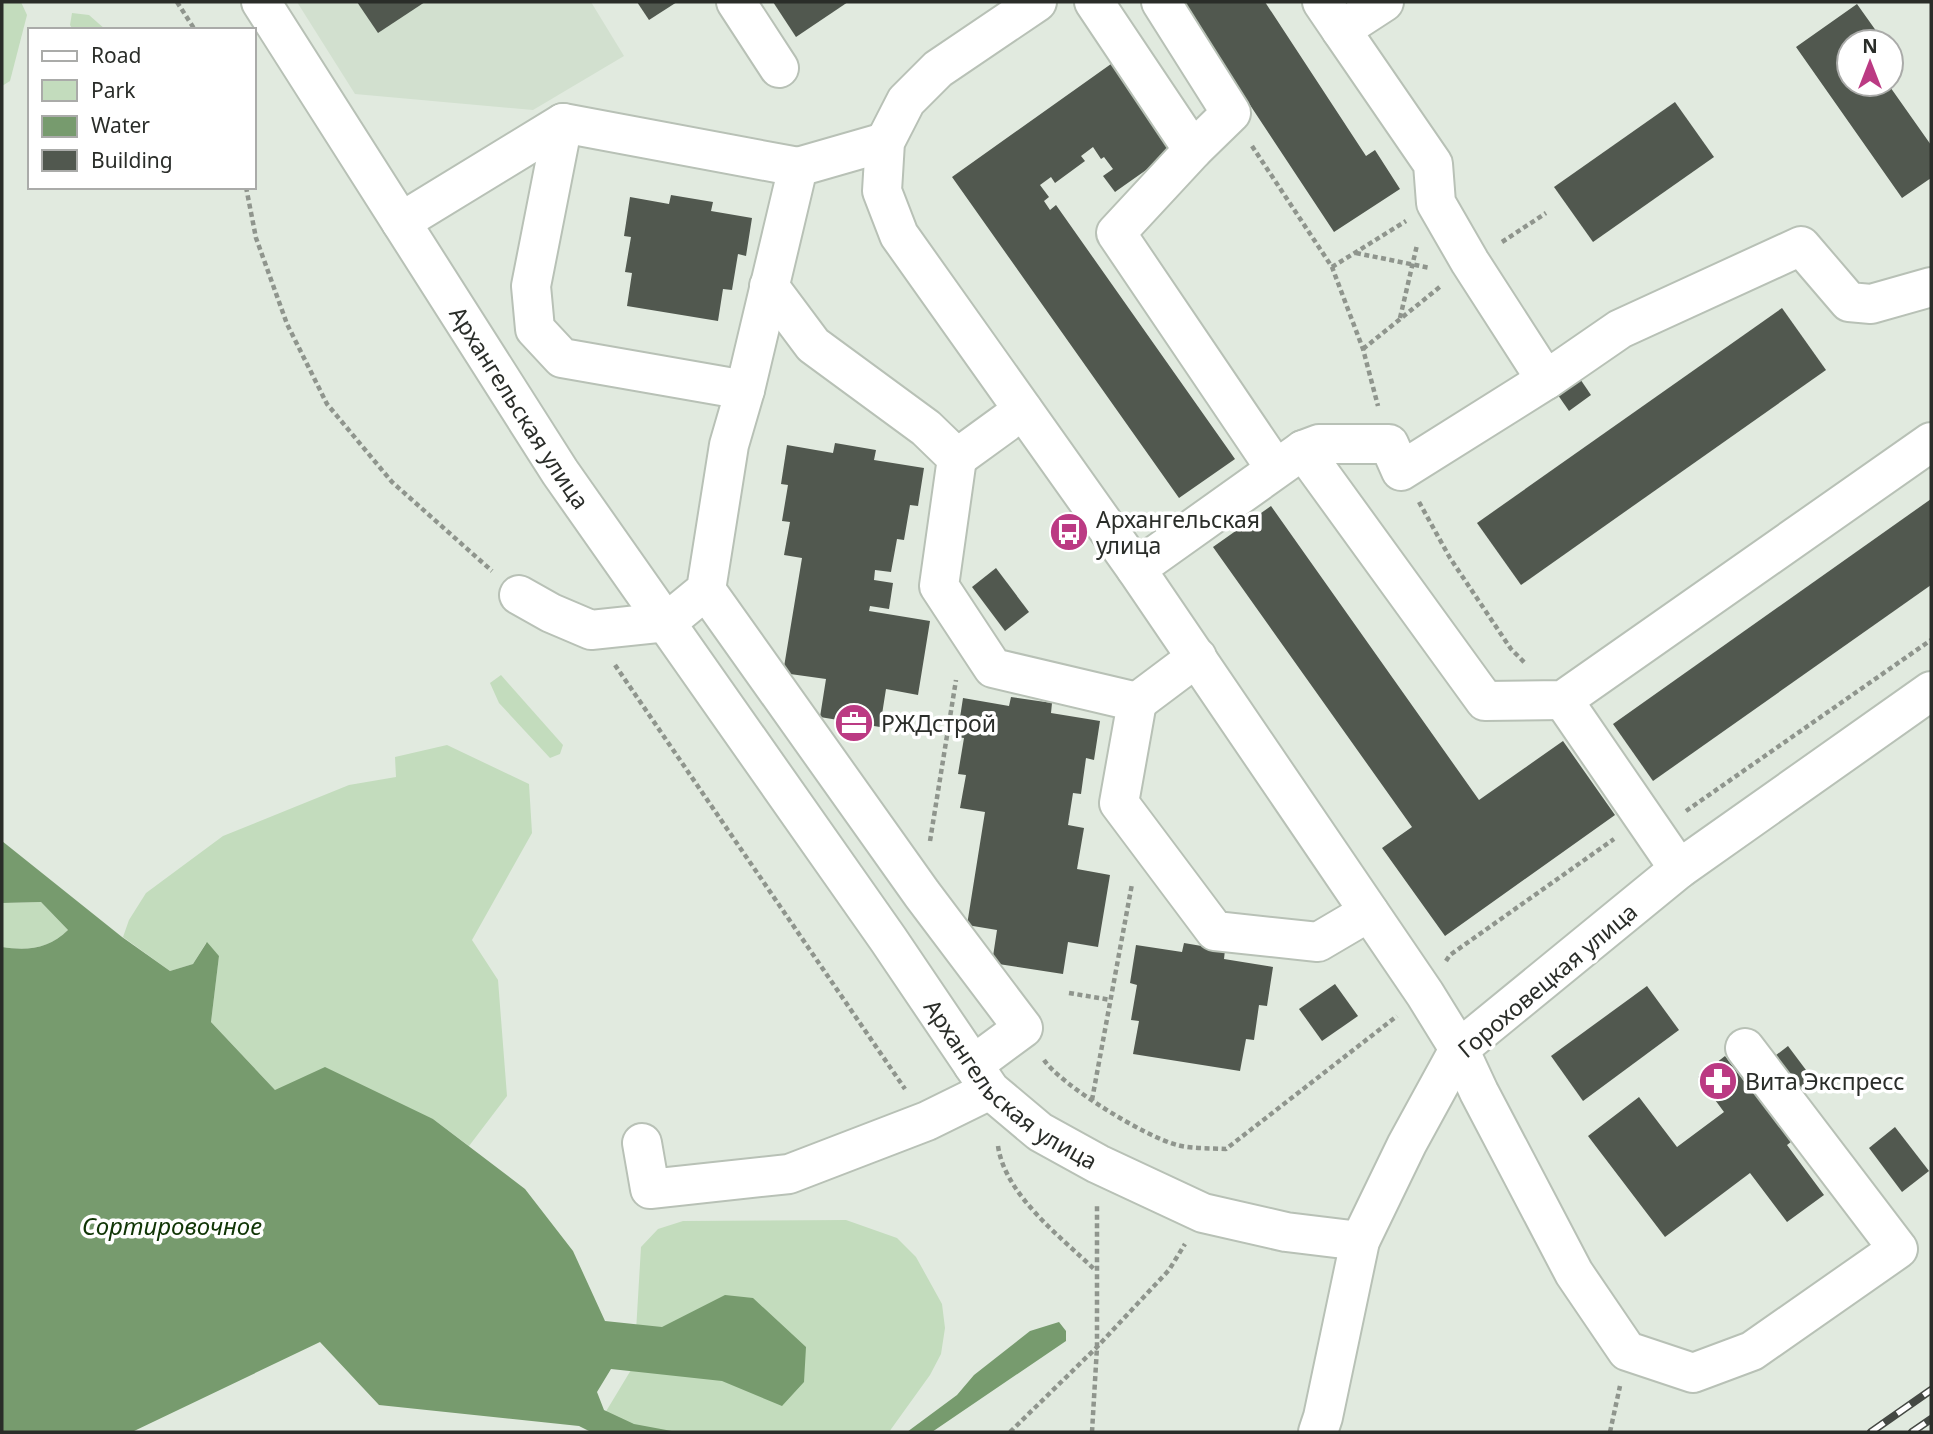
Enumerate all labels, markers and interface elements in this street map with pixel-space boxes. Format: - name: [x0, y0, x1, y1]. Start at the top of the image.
- legend: [28, 28, 256, 189]
- north arrow: [1835, 28, 1905, 98]
- text: N: [1862, 33, 1878, 59]
- text: Road: [91, 41, 141, 69]
- text: Park: [91, 76, 136, 104]
- text: Water: [91, 111, 150, 139]
- text: Building: [91, 146, 173, 174]
- street label: Архангельская улица: [442, 300, 597, 515]
- place label: Архангельская улица: [1096, 503, 1260, 561]
- bus stop icon: Архангельская улица: [1048, 511, 1090, 553]
- office icon: РЖДстрой: [833, 702, 875, 744]
- place label: РЖДстрой: [881, 707, 996, 739]
- street label: Гороховецкая улица: [1450, 895, 1644, 1065]
- street label: Архангельская улица: [917, 993, 1103, 1177]
- pharmacy icon: Вита Экспресс: [1697, 1060, 1739, 1102]
- place label: Вита Экспресс: [1745, 1065, 1905, 1097]
- water label: Сортировочное: [82, 1209, 262, 1242]

